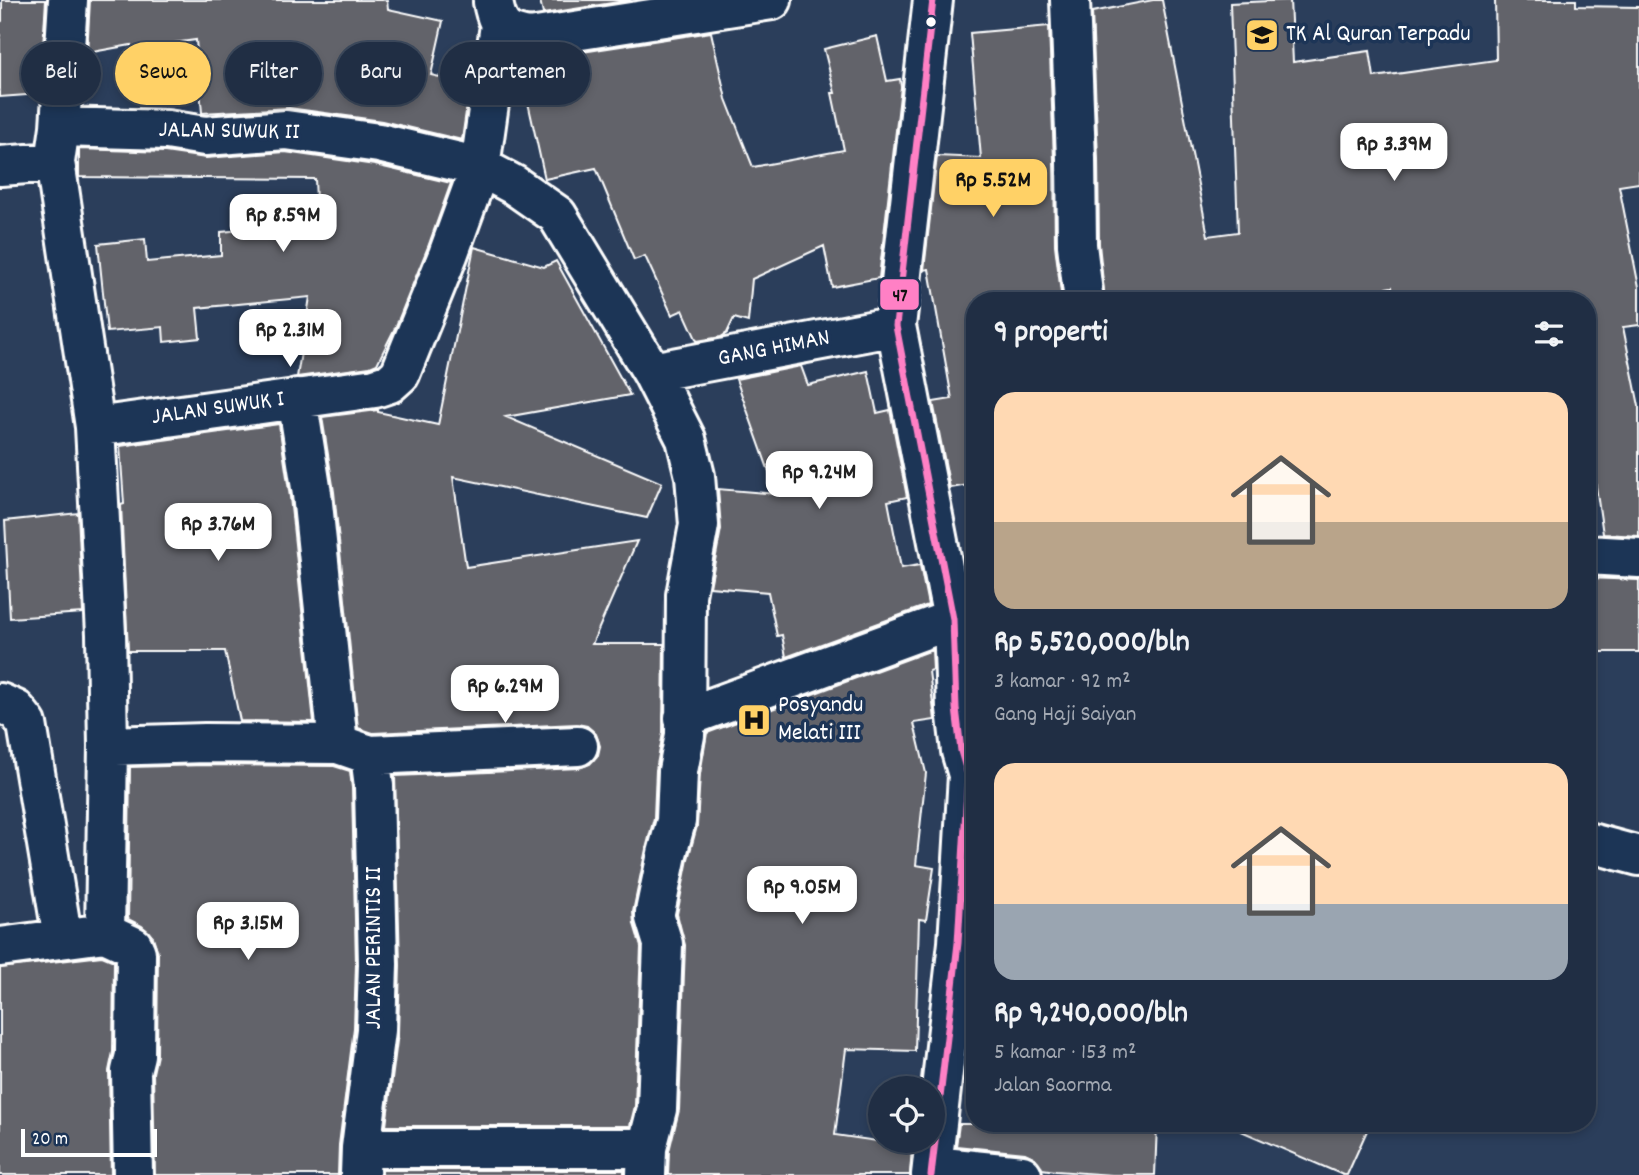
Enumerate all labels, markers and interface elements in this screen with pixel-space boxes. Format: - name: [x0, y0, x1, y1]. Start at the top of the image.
- unlabelled marker: [924, 15, 938, 29]
- school or university icon: TK Al Quran Terpadu: [1243, 16, 1281, 54]
- place label: TK Al Quran Terpadu: [1286, 18, 1471, 52]
- chip: Beli: [21, 42, 101, 105]
- chip: Sewa: [115, 42, 211, 105]
- chip: Filter: [225, 42, 322, 105]
- chip: Baru: [336, 42, 426, 105]
- chip: Apartemen: [440, 42, 590, 105]
- street label: JALAN SUWUK II: [158, 114, 300, 150]
- pin: Rp 3.39M: [1322, 124, 1466, 183]
- text: Rp 3.39M: [1356, 129, 1432, 162]
- pin: Rp 5.52M: [921, 160, 1065, 219]
- text: Rp 5.52M: [955, 165, 1031, 198]
- pin: Rp 8.59M: [211, 194, 355, 254]
- text: Rp 8.59M: [246, 200, 320, 233]
- line badge: 47: [879, 278, 920, 311]
- text: 47: [892, 284, 908, 311]
- pin: Rp 2.31M: [218, 310, 362, 369]
- text: 9 properti: [994, 313, 1108, 356]
- text: Rp 2.31M: [255, 315, 325, 348]
- icon: filters: [1530, 315, 1568, 353]
- street label: GANG HIMAN: [715, 321, 833, 377]
- street label: JALAN SUWUK I: [149, 383, 287, 435]
- icon: home: [1218, 437, 1344, 563]
- pin: Rp 9.24M: [747, 452, 891, 511]
- text: Rp 9.24M: [782, 457, 856, 490]
- pin: Rp 3.76M: [146, 504, 290, 563]
- text: Rp 3.76M: [181, 509, 255, 542]
- text: Rp 5,520,000/bln: [994, 623, 1190, 666]
- pin: Rp 6.29M: [433, 666, 577, 725]
- text: 3 kamar · 92 m²: [994, 666, 1131, 699]
- text: Rp 6.29M: [467, 671, 543, 704]
- place label: Posyandu Melati III: [778, 689, 863, 751]
- text: Gang Haji Saiyan: [994, 699, 1136, 732]
- hospital icon: Posyandu Melati III: [735, 701, 773, 739]
- icon: home: [1218, 808, 1344, 934]
- street label: JALAN PERINTIS II: [358, 866, 392, 1029]
- pin: Rp 9.05M: [730, 866, 874, 926]
- text: Rp 9.05M: [763, 872, 841, 905]
- pin: Rp 3.15M: [176, 902, 320, 962]
- text: Rp 3.15M: [213, 908, 283, 941]
- text: Rp 9,240,000/bln: [994, 994, 1188, 1037]
- text: 5 kamar · 153 m²: [994, 1037, 1136, 1070]
- text: Jalan Saorma: [994, 1070, 1112, 1103]
- map controls: [868, 1076, 945, 1153]
- button: locate: [868, 1076, 945, 1153]
- scale bar: [21, 1126, 158, 1158]
- text: 20 m: [32, 1127, 68, 1154]

